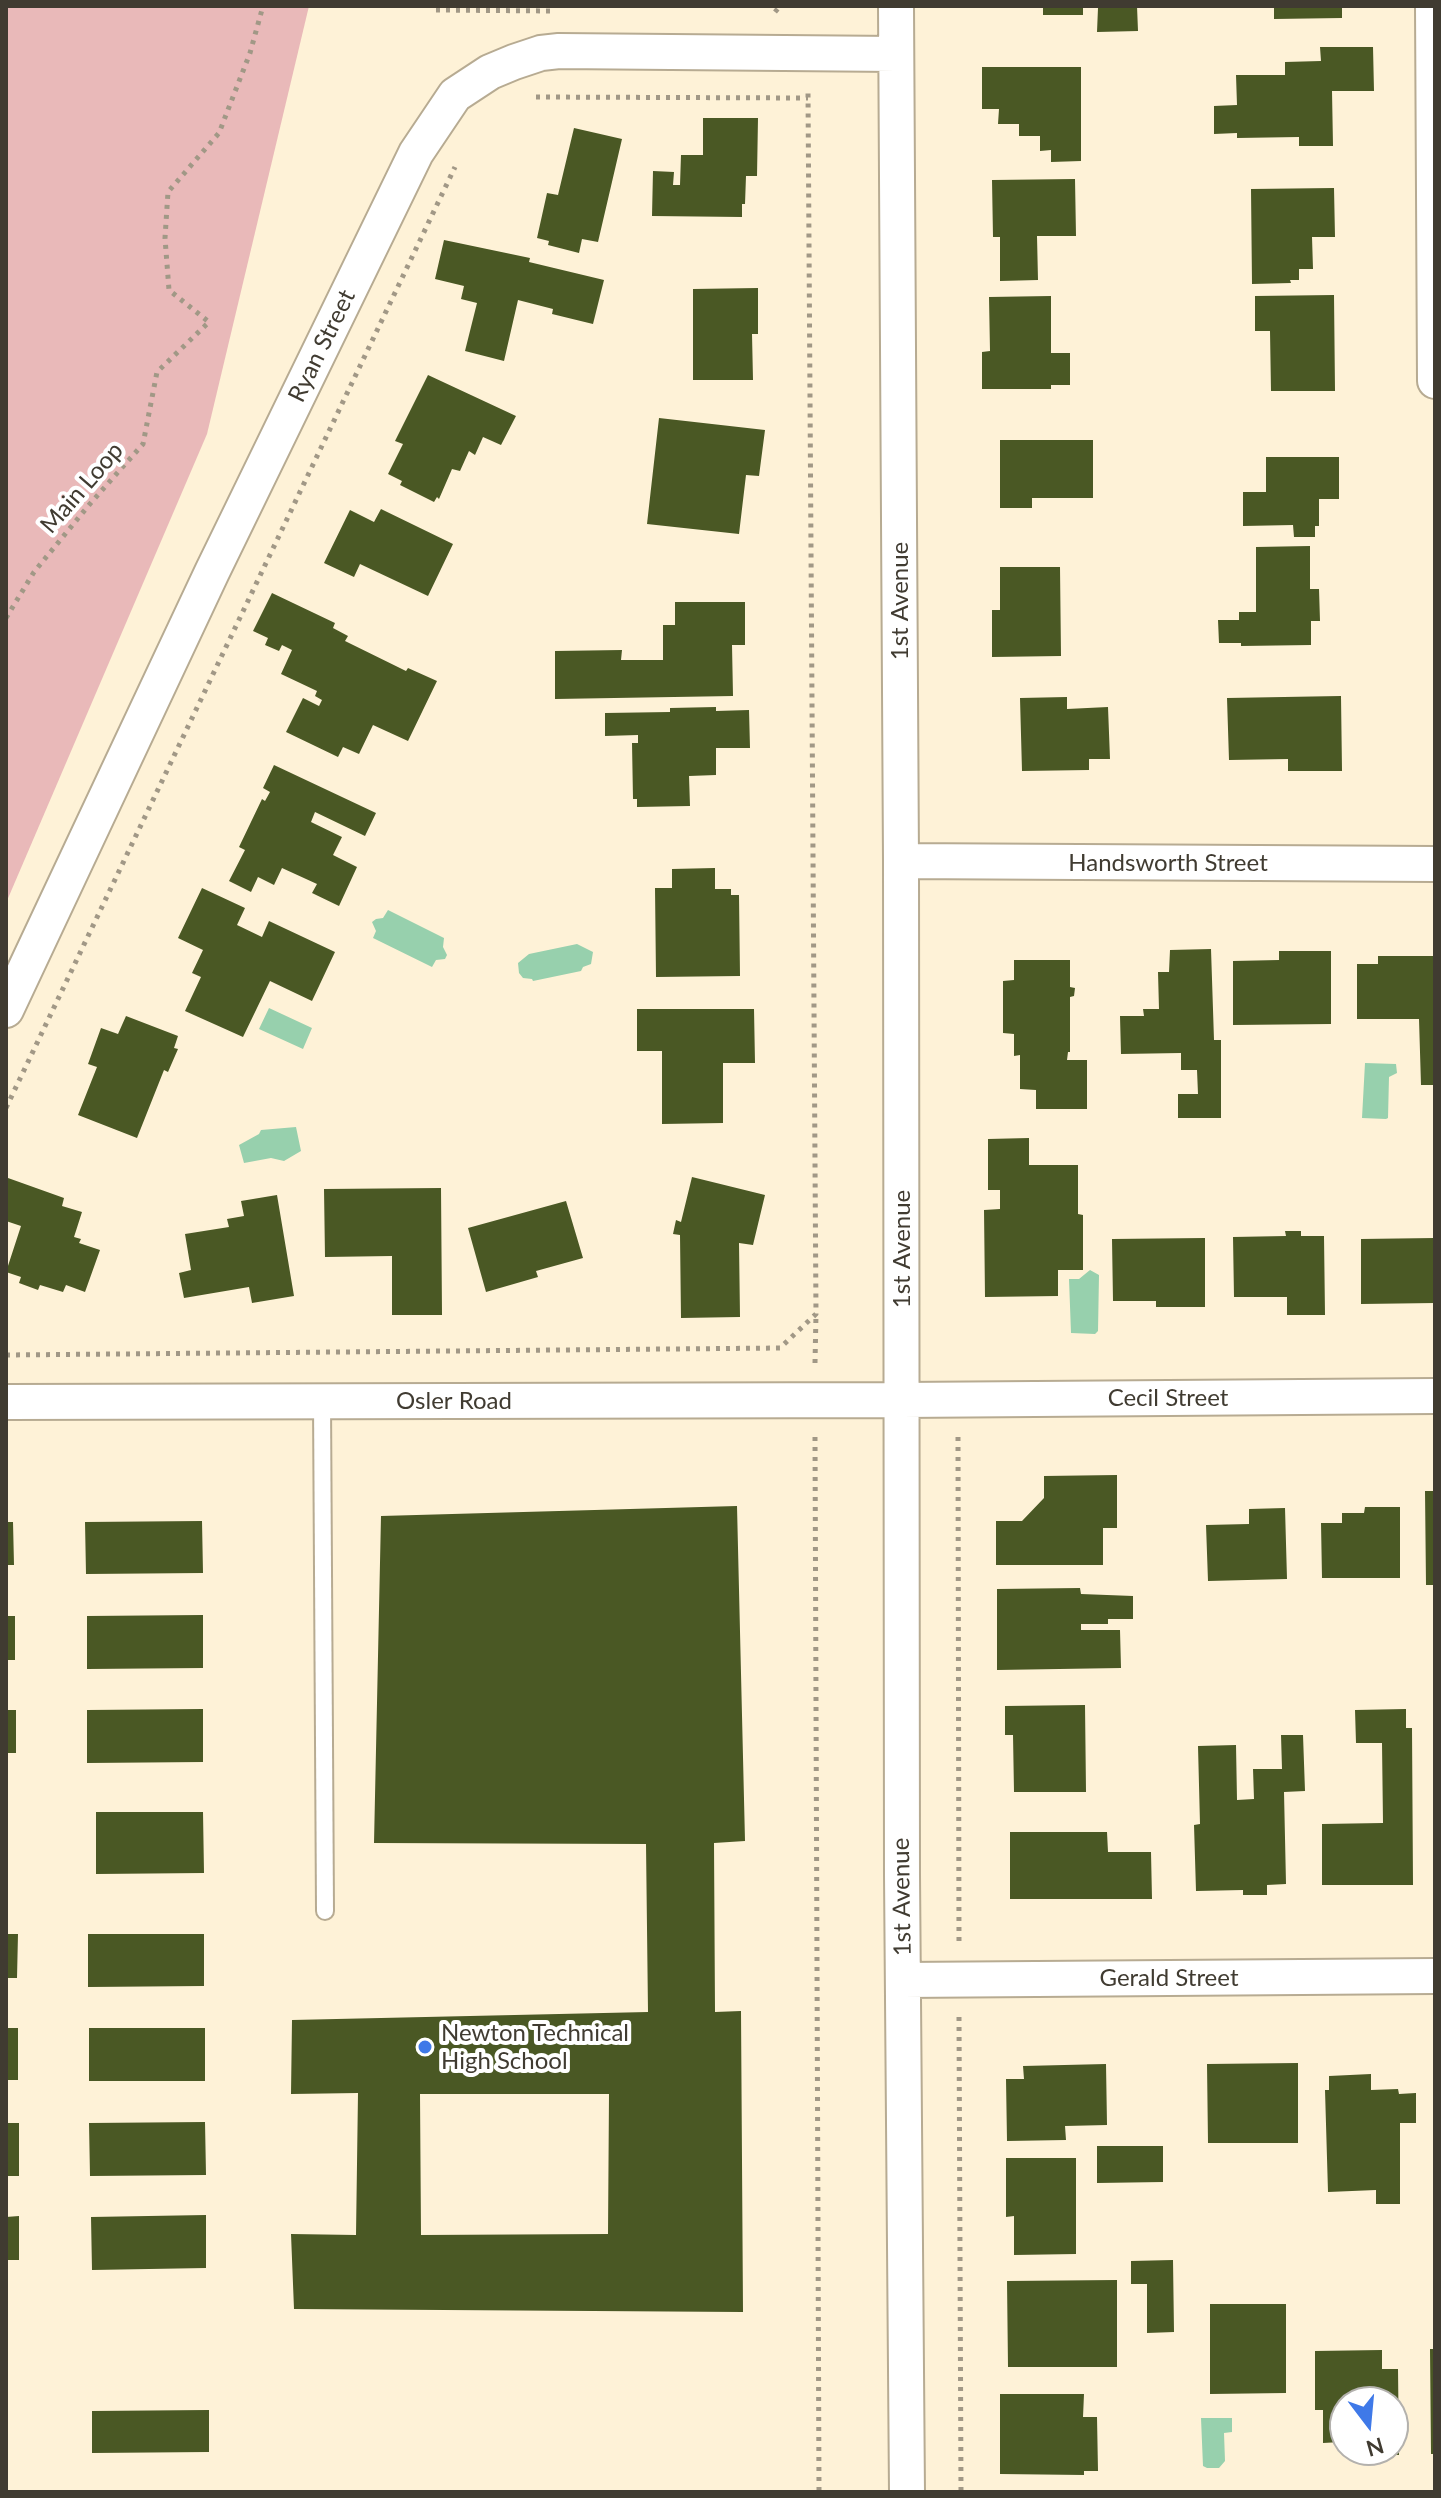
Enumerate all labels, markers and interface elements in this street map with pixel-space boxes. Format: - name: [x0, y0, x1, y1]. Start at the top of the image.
- street label: Ryan Street: [282, 285, 362, 407]
- street label: Main Loop: [35, 437, 129, 539]
- street label: 1st Avenue: [886, 542, 914, 660]
- street label: Handsworth Street: [1068, 849, 1268, 877]
- street label: 1st Avenue: [888, 1190, 916, 1308]
- street label: Cecil Street: [1108, 1384, 1228, 1412]
- street label: Osler Road: [396, 1387, 512, 1415]
- street label: 1st Avenue: [887, 1838, 917, 1956]
- street label: Gerald Street: [1100, 1964, 1238, 1992]
- place label: Newton Technical High School: [441, 2019, 629, 2075]
- marker: Newton Technical High School: [416, 2038, 434, 2056]
- north arrow: [1329, 2386, 1409, 2466]
- text: N: [1363, 2432, 1387, 2463]

